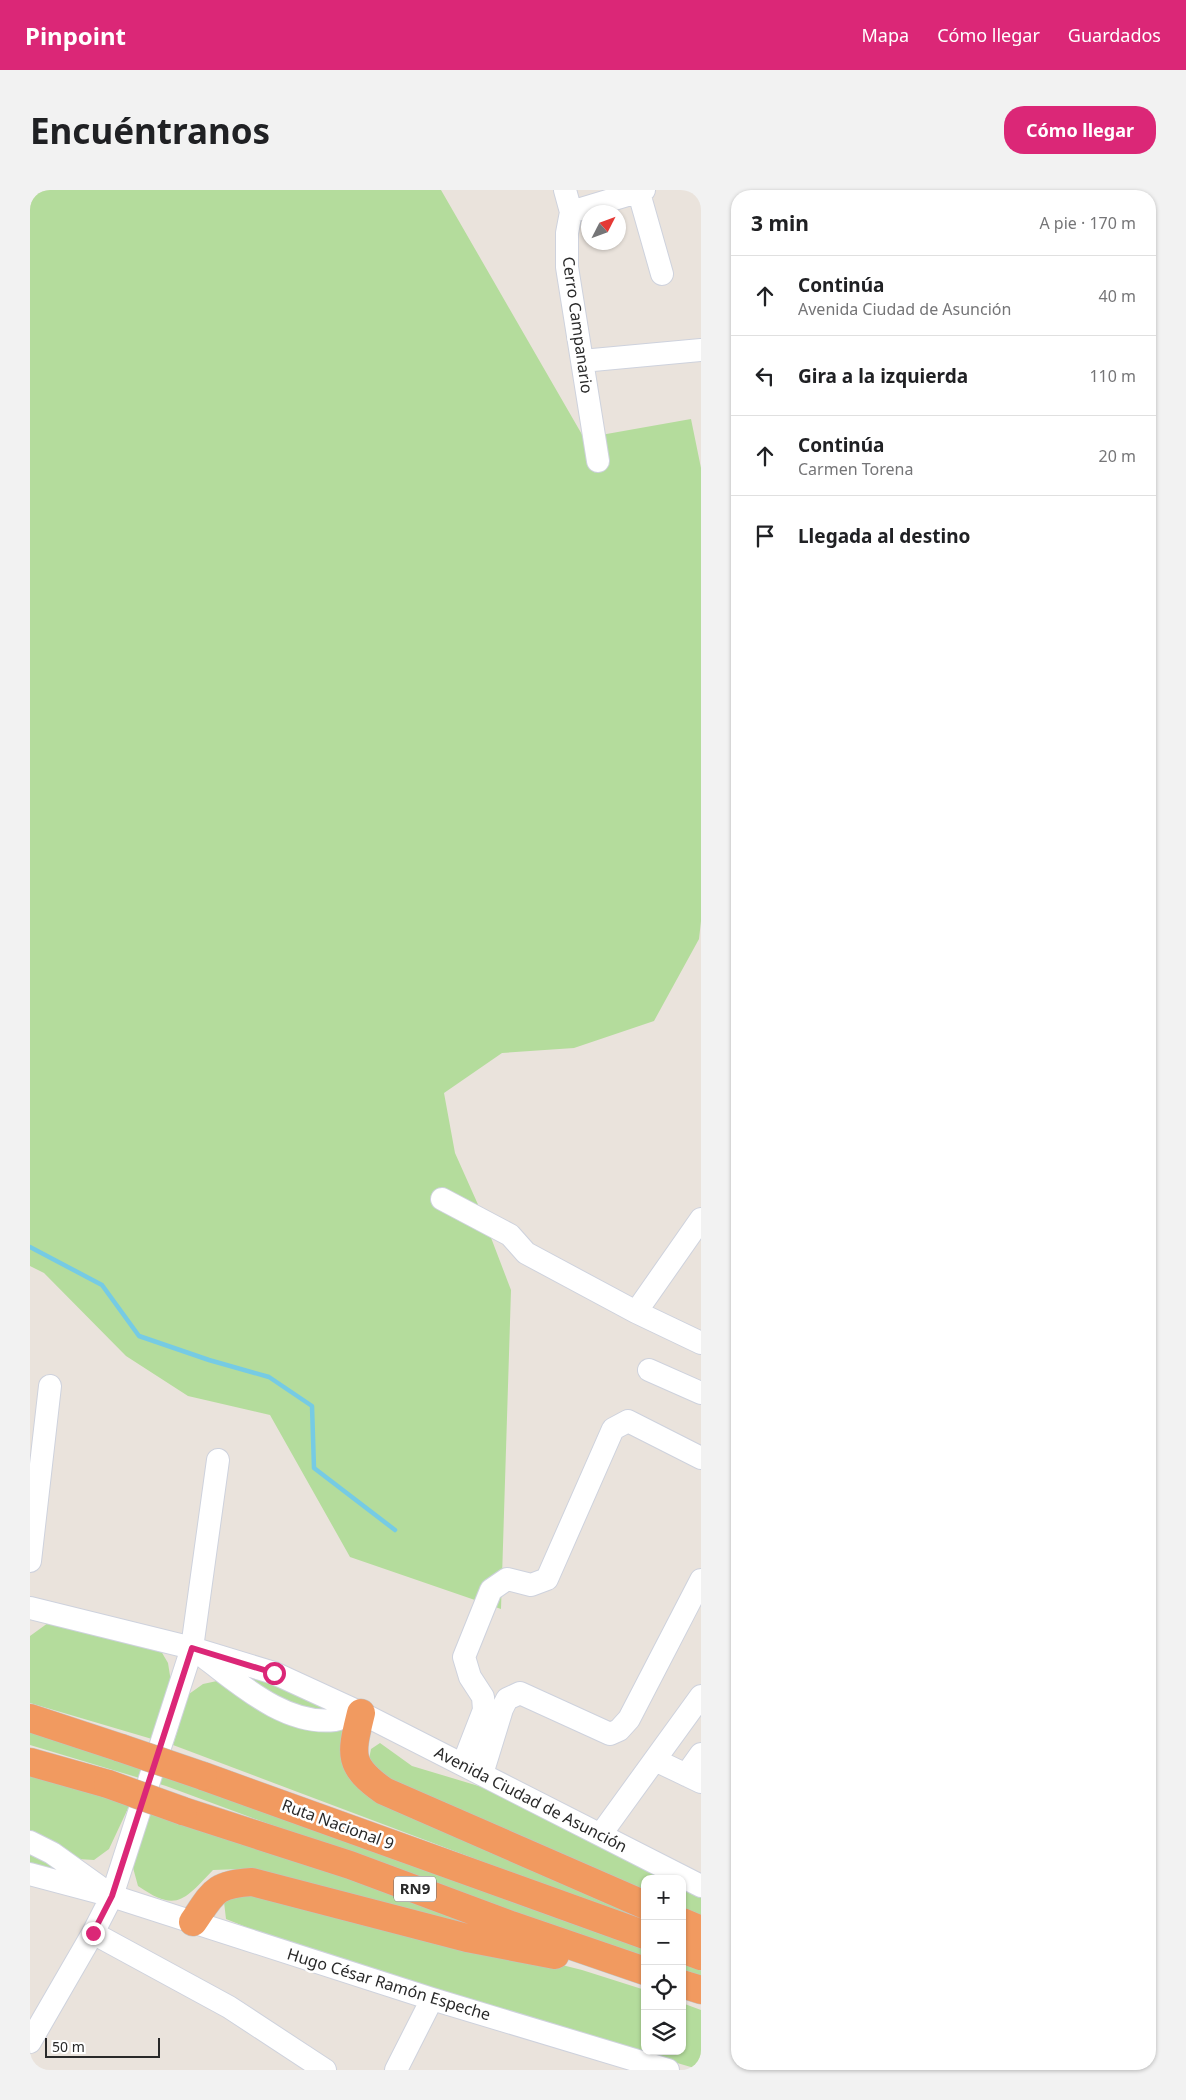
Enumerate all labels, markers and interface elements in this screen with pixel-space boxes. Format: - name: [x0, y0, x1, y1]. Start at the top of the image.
- text: Pinpoint: [25, 19, 126, 52]
- text: Mapa: [862, 23, 909, 47]
- text: Cómo llegar: [937, 23, 1040, 47]
- text: Guardados: [1068, 23, 1161, 47]
- button: Cómo llegar: [1004, 106, 1156, 154]
- text: Encuéntranos: [30, 107, 270, 154]
- north arrow: [581, 205, 626, 250]
- text: 3 min: [751, 209, 809, 237]
- text: A pie · 170 m: [1039, 212, 1136, 234]
- street label: Cerro Campanario: [558, 255, 598, 395]
- text: Continúa: [798, 272, 884, 298]
- icon: ahead: [751, 282, 779, 310]
- text: 40 m: [1099, 285, 1136, 307]
- text: Avenida Ciudad de Asunción: [798, 298, 1011, 320]
- icon: left: [751, 362, 779, 390]
- text: Gira a la izquierda: [798, 363, 968, 389]
- text: 110 m: [1089, 365, 1136, 387]
- text: Continúa: [798, 432, 884, 458]
- icon: ahead: [751, 442, 779, 470]
- text: 20 m: [1099, 445, 1136, 467]
- text: Carmen Torena: [798, 458, 913, 480]
- icon: arrive: [751, 522, 779, 550]
- text: Llegada al destino: [798, 523, 970, 549]
- route start: [263, 1662, 286, 1685]
- street label: Avenida Ciudad de Asunción: [431, 1741, 631, 1857]
- street label: Ruta Nacional 9: [279, 1794, 397, 1854]
- map controls: [641, 1875, 686, 2055]
- button: +: [641, 1875, 686, 1920]
- road number: RN9: [394, 1876, 436, 1902]
- button: −: [641, 1920, 686, 1965]
- route end: [82, 1922, 105, 1945]
- street label: Hugo César Ramón Espeche: [285, 1943, 493, 2025]
- button: locate: [641, 1965, 686, 2010]
- button: layers: [641, 2010, 686, 2055]
- scale bar: [45, 2035, 160, 2058]
- text: 50 m: [52, 2037, 85, 2056]

